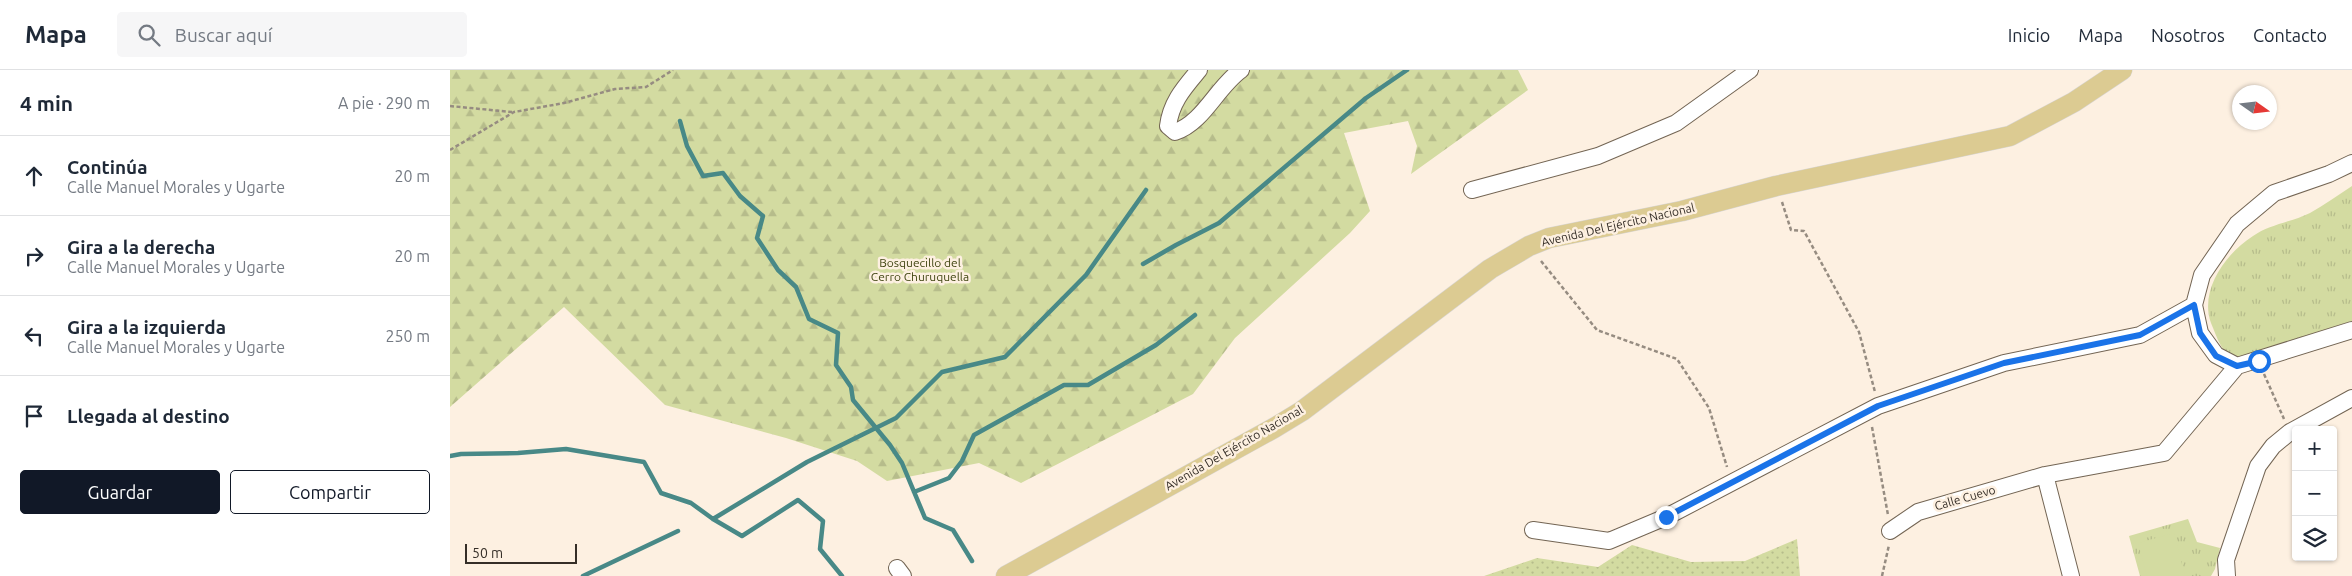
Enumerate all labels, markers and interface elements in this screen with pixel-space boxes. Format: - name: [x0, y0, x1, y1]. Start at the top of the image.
- search box: [117, 12, 467, 57]
- text: Mapa: [25, 21, 87, 48]
- icon: search: [135, 21, 163, 49]
- text: Buscar aquí: [175, 24, 272, 46]
- text: Inicio: [2008, 25, 2050, 45]
- text: Mapa: [2078, 25, 2123, 45]
- text: Nosotros: [2151, 25, 2225, 45]
- text: Contacto: [2253, 25, 2327, 45]
- north arrow: [2232, 85, 2277, 130]
- text: 4 min: [20, 91, 73, 115]
- text: A pie · 290 m: [338, 94, 430, 112]
- text: Continúa: [67, 156, 148, 178]
- icon: ahead: [20, 162, 48, 190]
- text: 20 m: [394, 167, 430, 185]
- text: Calle Manuel Morales y Ugarte: [67, 178, 285, 196]
- street label: Avenida Del Ejército Nacional: [1540, 201, 1696, 249]
- text: Gira a la derecha: [67, 236, 215, 258]
- icon: right: [20, 242, 48, 270]
- text: 20 m: [394, 247, 430, 265]
- park label: Bosquecillo del Cerro Churuquella: [871, 256, 969, 283]
- text: Calle Manuel Morales y Ugarte: [67, 258, 285, 276]
- text: Gira a la izquierda: [67, 316, 226, 338]
- icon: left: [20, 322, 48, 350]
- text: 250 m: [385, 327, 430, 345]
- text: Calle Manuel Morales y Ugarte: [67, 338, 285, 356]
- route start: [2248, 350, 2271, 373]
- icon: arrive: [20, 402, 48, 430]
- street label: Avenida Del Ejército Nacional: [1163, 403, 1305, 492]
- text: Llegada al destino: [67, 405, 230, 427]
- map controls: [2292, 426, 2337, 561]
- button: +: [2292, 426, 2337, 471]
- button: Guardar: [20, 470, 220, 514]
- button: Compartir: [230, 470, 430, 514]
- button: −: [2292, 471, 2337, 516]
- street label: Calle Cuevo: [1933, 483, 1997, 512]
- route end: [1655, 506, 1678, 529]
- button: layers: [2292, 516, 2337, 561]
- scale bar: [465, 541, 578, 564]
- text: 50 m: [472, 545, 503, 561]

